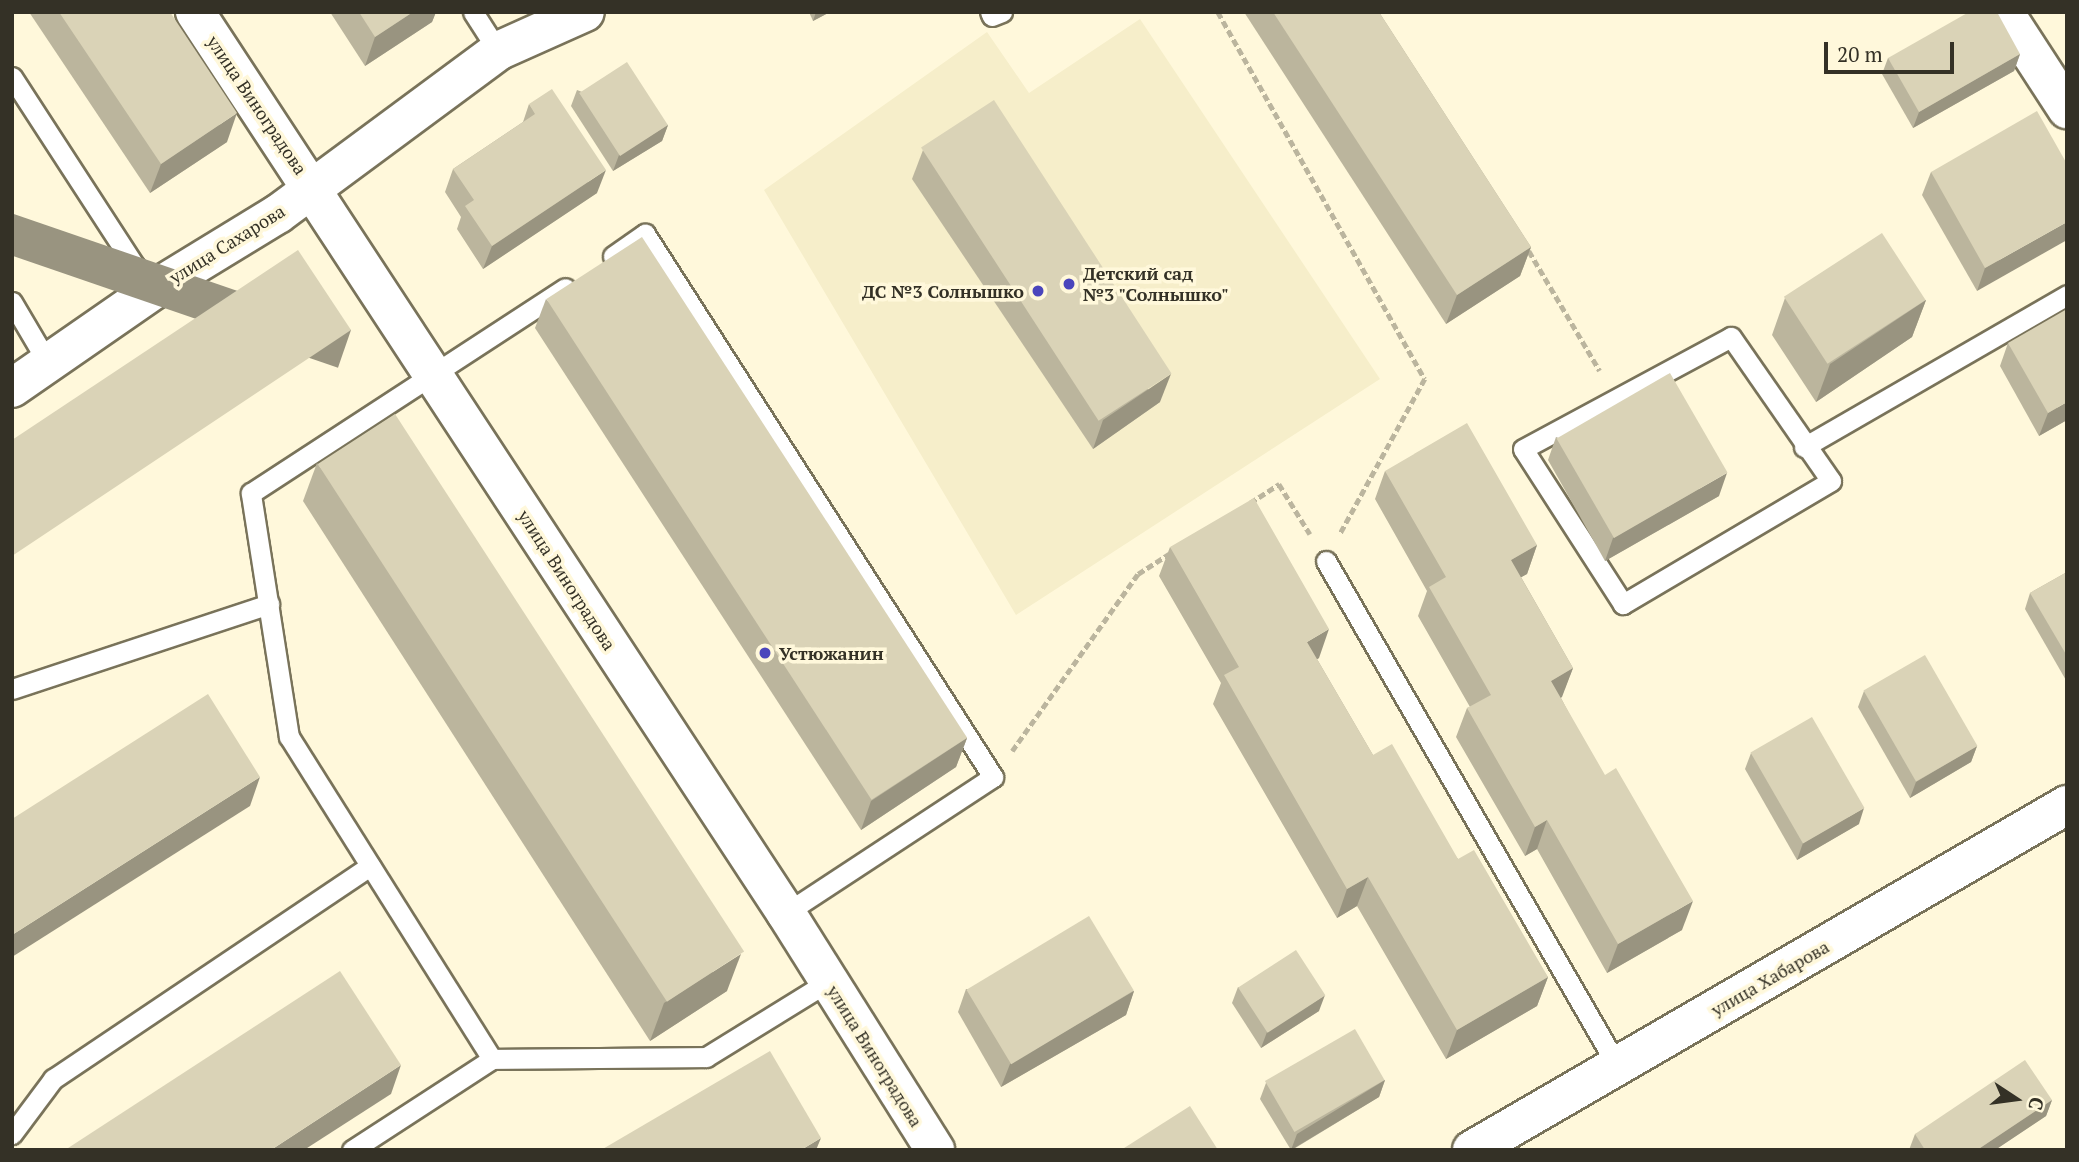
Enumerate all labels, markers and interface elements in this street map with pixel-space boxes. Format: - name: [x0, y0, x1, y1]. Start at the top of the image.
- scale bar: [1827, 28, 1956, 72]
- street label: улица Виноградова: [202, 31, 312, 179]
- text: 20 m: [1837, 40, 1883, 68]
- street label: улица Сахарова: [165, 200, 289, 288]
- place label: Детский сад №3 "Солнышко": [1083, 263, 1229, 306]
- marker: Детский сад №3 "Солнышко": [1061, 276, 1077, 292]
- place label: ДС №3 Солнышко: [862, 280, 1024, 302]
- marker: ДС №3 Солнышко: [1030, 283, 1046, 299]
- street label: улица Виноградова: [514, 506, 620, 654]
- place label: Устюжанин: [779, 642, 884, 664]
- marker: Устюжанин: [757, 645, 773, 661]
- street label: улица Хабарова: [1707, 935, 1833, 1021]
- street label: улица Виноградова: [823, 981, 927, 1131]
- north arrow: [1981, 1064, 2051, 1134]
- text: С: [2023, 1095, 2051, 1113]

